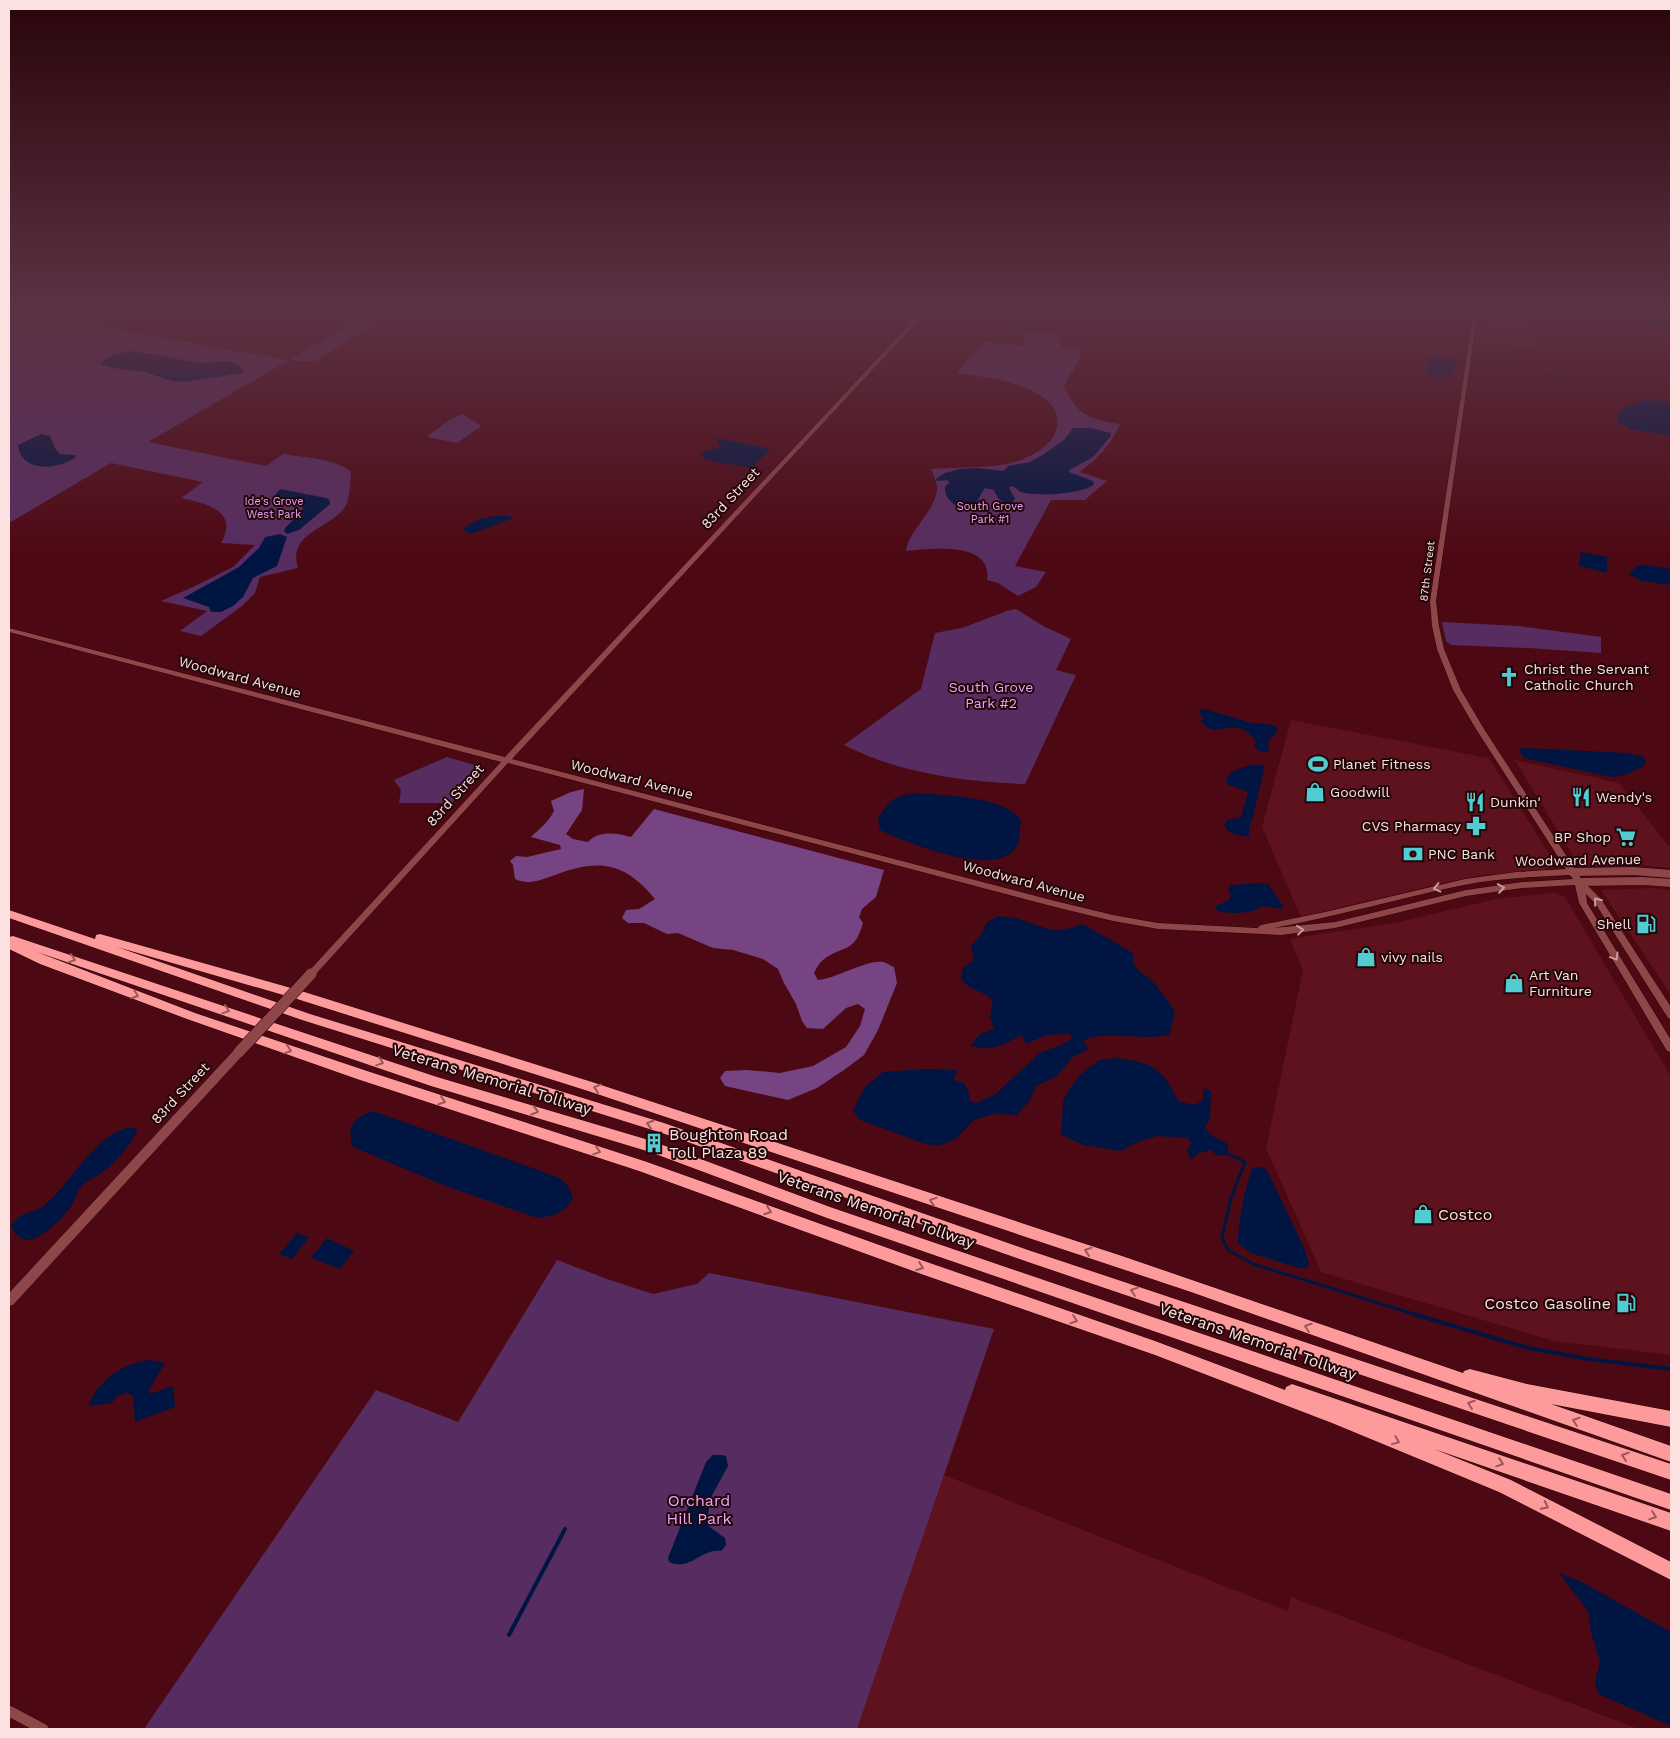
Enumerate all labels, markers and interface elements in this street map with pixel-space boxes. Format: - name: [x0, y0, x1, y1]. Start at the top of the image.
- street label: 83rd Street: [698, 464, 762, 532]
- park label: Ide's Grove West Park: [244, 495, 304, 521]
- park label: South Grove Park #1: [957, 500, 1023, 526]
- street label: 87th Street: [1417, 540, 1438, 602]
- street label: Woodward Avenue: [177, 653, 303, 701]
- place label: Christ the Servant Catholic Church: [1524, 661, 1649, 693]
- church icon: Christ the Servant Catholic Church: [1498, 666, 1520, 688]
- park label: South Grove Park #2: [949, 679, 1033, 711]
- sports icon: Planet Fitness: [1307, 753, 1329, 775]
- street label: Woodward Avenue: [569, 756, 695, 802]
- place label: Planet Fitness: [1333, 756, 1431, 772]
- street label: 83rd Street: [423, 761, 487, 829]
- shop icon: Goodwill: [1304, 781, 1326, 803]
- place label: Goodwill: [1330, 784, 1390, 800]
- restaurant icon: Wendy's: [1570, 786, 1592, 808]
- place label: Wendy's: [1596, 789, 1652, 805]
- restaurant icon: Dunkin': [1464, 791, 1486, 813]
- place label: Dunkin': [1490, 794, 1541, 810]
- pharmacy icon: CVS Pharmacy: [1465, 815, 1487, 837]
- place label: CVS Pharmacy: [1362, 818, 1462, 834]
- supermarket icon: BP Shop: [1615, 826, 1637, 848]
- place label: BP Shop: [1554, 829, 1611, 845]
- bank icon: PNC Bank: [1402, 843, 1424, 865]
- place label: PNC Bank: [1428, 846, 1495, 862]
- street label: Woodward Avenue: [1515, 851, 1641, 869]
- street label: Woodward Avenue: [961, 857, 1087, 905]
- one-way arrow: [1432, 882, 1441, 893]
- one-way arrow: [1497, 883, 1505, 893]
- one-way arrow: [1594, 898, 1602, 907]
- fuel station icon: Shell: [1635, 913, 1657, 935]
- place label: Shell: [1597, 916, 1632, 932]
- one-way arrow: [1296, 925, 1304, 936]
- shop icon: vivy nails: [1355, 946, 1377, 968]
- place label: vivy nails: [1381, 949, 1443, 965]
- one-way arrow: [1609, 951, 1619, 960]
- one-way arrow: [67, 953, 75, 963]
- place label: Art Van Furniture: [1529, 967, 1592, 999]
- shop icon: Art Van Furniture: [1503, 972, 1525, 994]
- one-way arrow: [130, 989, 139, 999]
- one-way arrow: [221, 1005, 230, 1015]
- street label: Veterans Memorial Tollway: [390, 1040, 595, 1119]
- one-way arrow: [283, 1044, 292, 1054]
- one-way arrow: [375, 1057, 384, 1067]
- street label: 83rd Street: [148, 1059, 212, 1127]
- one-way arrow: [593, 1084, 601, 1094]
- one-way arrow: [438, 1095, 446, 1105]
- one-way arrow: [530, 1106, 538, 1116]
- one-way arrow: [647, 1119, 655, 1129]
- place label: Boughton Road Toll Plaza 89: [669, 1125, 788, 1162]
- building icon: Boughton Road Toll Plaza 89: [643, 1132, 665, 1154]
- one-way arrow: [592, 1145, 600, 1155]
- street label: Veterans Memorial Tollway: [775, 1167, 978, 1252]
- one-way arrow: [930, 1196, 938, 1206]
- shop icon: Costco: [1412, 1203, 1434, 1225]
- one-way arrow: [763, 1205, 771, 1215]
- place label: Costco: [1438, 1205, 1492, 1224]
- one-way arrow: [1084, 1247, 1093, 1257]
- one-way arrow: [916, 1261, 924, 1271]
- one-way arrow: [1131, 1287, 1139, 1297]
- fuel station icon: Costco Gasoline: [1615, 1292, 1637, 1314]
- place label: Costco Gasoline: [1484, 1294, 1611, 1313]
- street label: Veterans Memorial Tollway: [1157, 1299, 1360, 1384]
- one-way arrow: [1069, 1314, 1078, 1324]
- one-way arrow: [1304, 1323, 1312, 1333]
- one-way arrow: [1467, 1400, 1476, 1410]
- one-way arrow: [1572, 1417, 1580, 1427]
- one-way arrow: [1391, 1434, 1400, 1445]
- one-way arrow: [1621, 1452, 1630, 1462]
- one-way arrow: [1495, 1457, 1503, 1467]
- park label: Orchard Hill Park: [666, 1491, 732, 1528]
- one-way arrow: [1540, 1500, 1549, 1510]
- one-way arrow: [1649, 1510, 1657, 1520]

